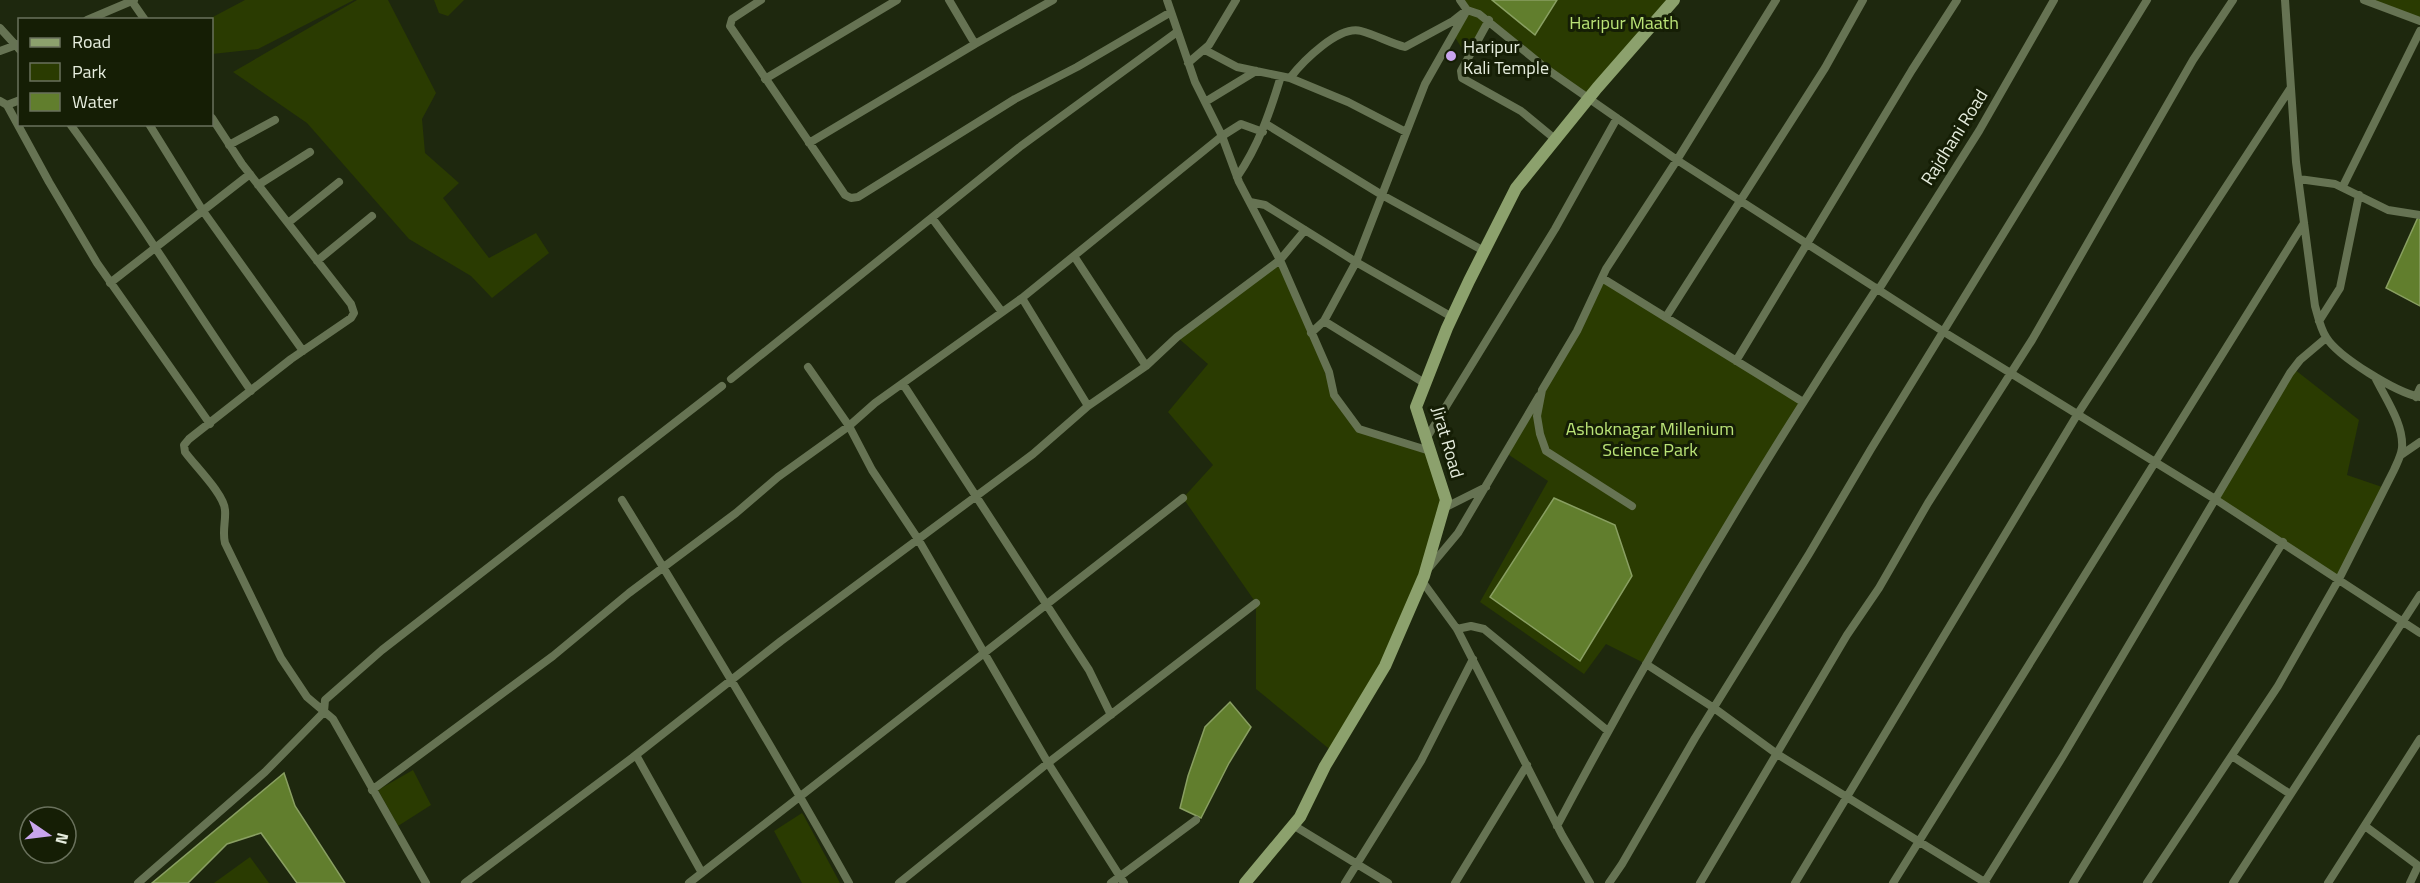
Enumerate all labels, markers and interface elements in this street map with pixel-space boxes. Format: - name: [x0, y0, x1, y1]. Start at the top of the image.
- park label: Haripur Maath: [1569, 9, 1679, 36]
- legend: [18, 18, 213, 126]
- text: Road: [72, 28, 111, 55]
- place label: Haripur Kali Temple: [1463, 33, 1549, 81]
- marker: Haripur Kali Temple: [1444, 49, 1458, 63]
- text: Park: [72, 58, 107, 85]
- street label: Rajdhani Road: [1914, 84, 1994, 190]
- text: Water: [72, 88, 118, 115]
- street label: Jirat Road: [1425, 403, 1471, 481]
- park label: Ashoknagar Millenium Science Park: [1566, 415, 1734, 463]
- north arrow: [18, 805, 78, 865]
- text: N: [50, 830, 76, 847]

